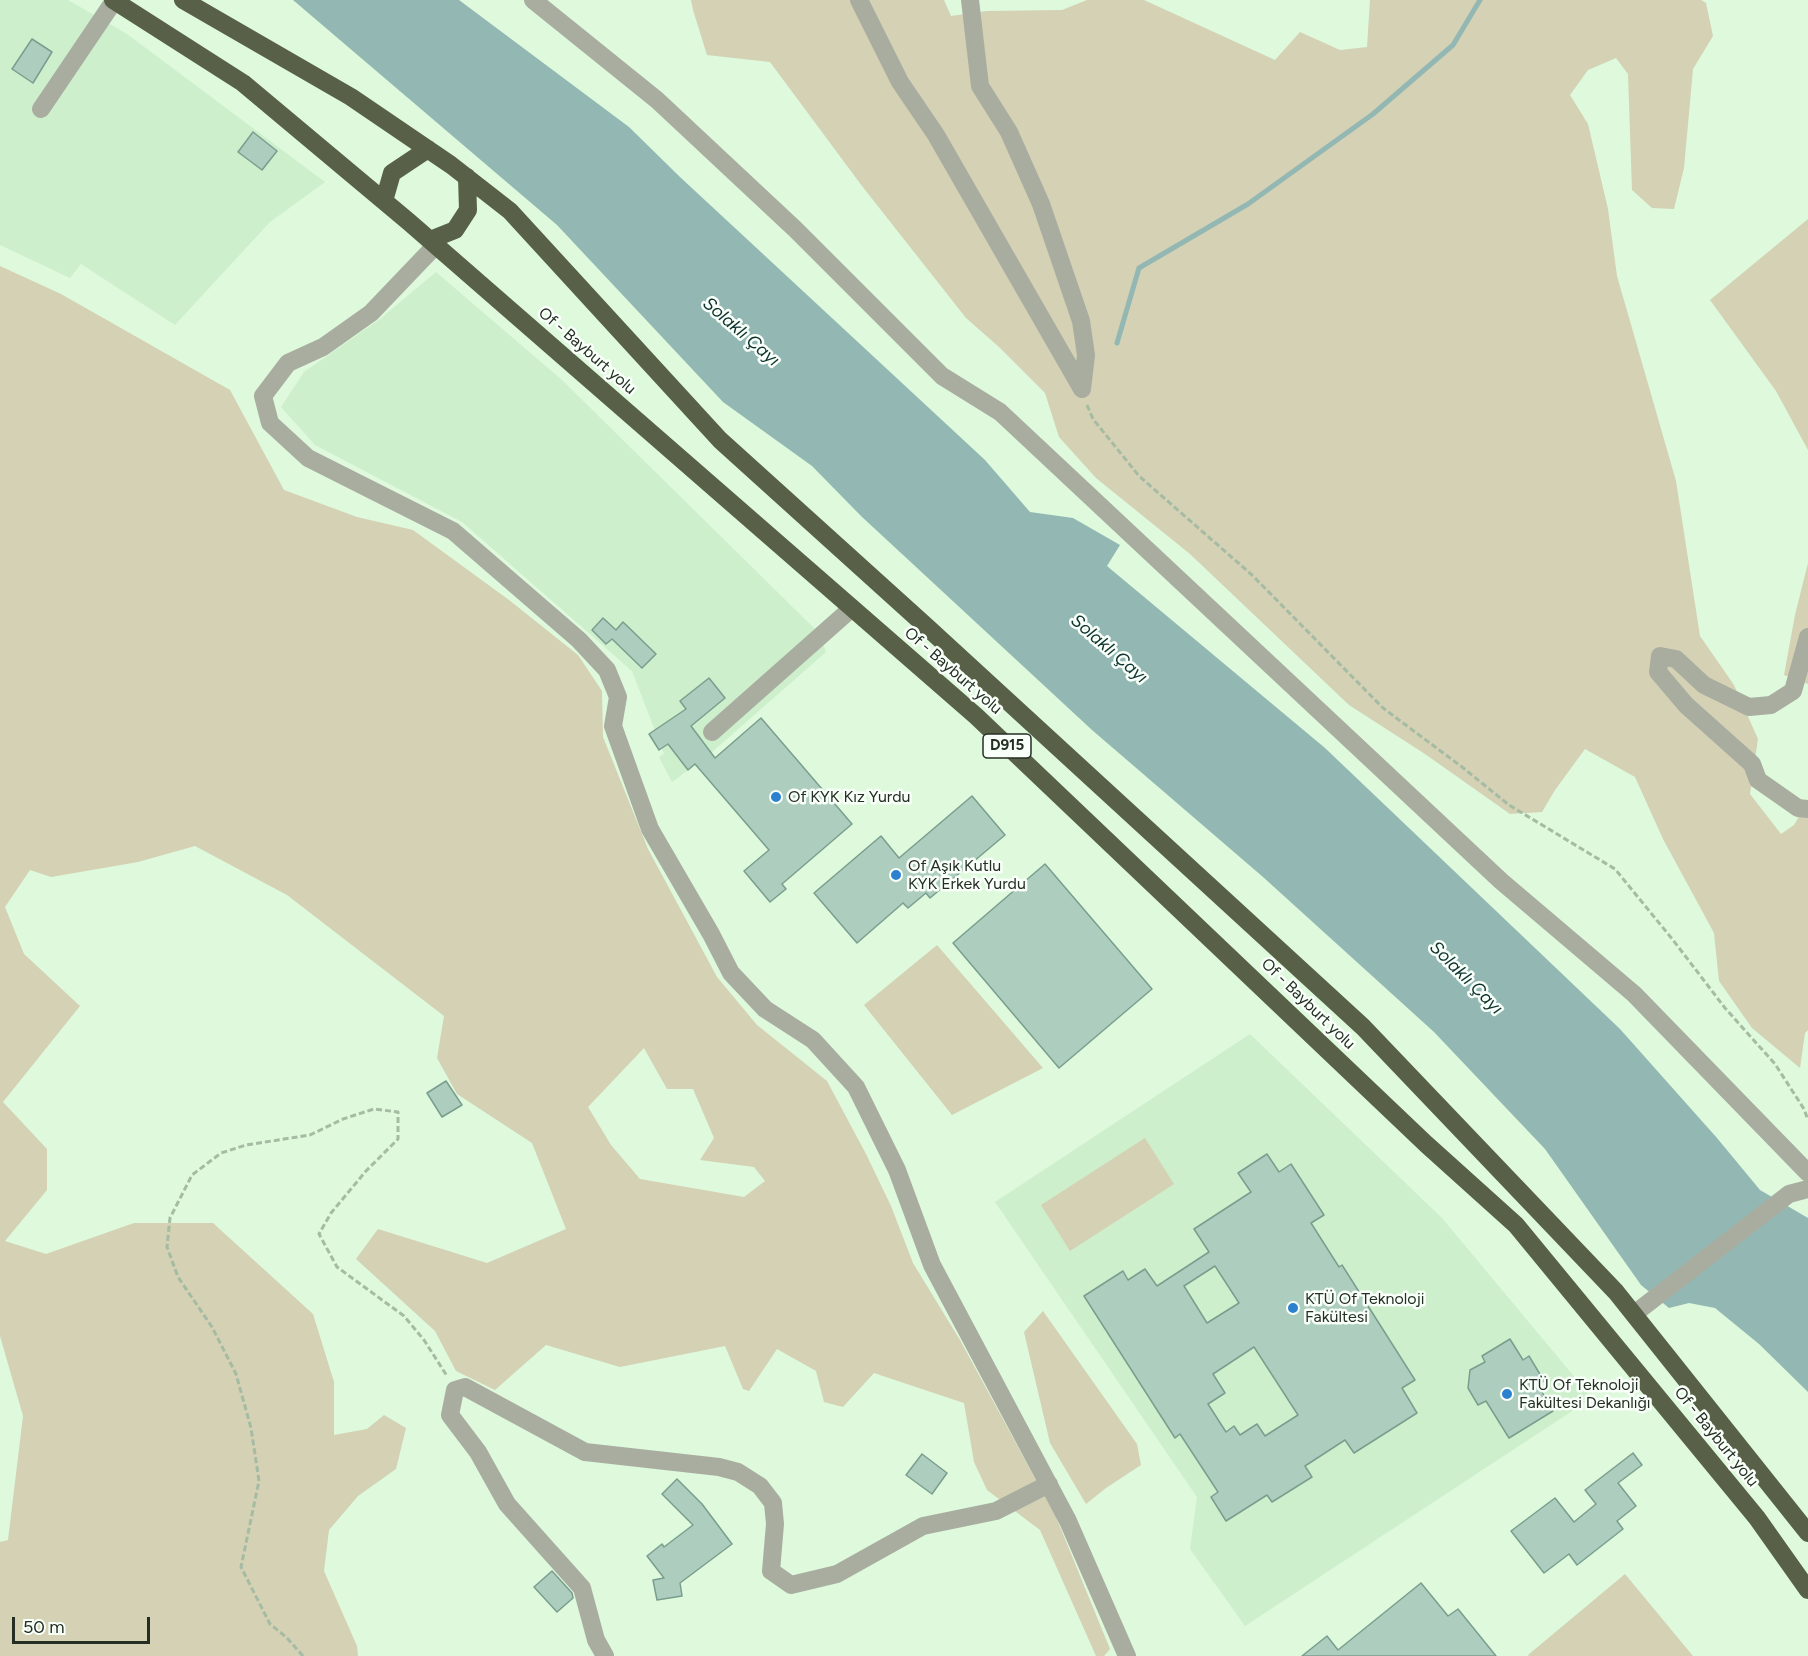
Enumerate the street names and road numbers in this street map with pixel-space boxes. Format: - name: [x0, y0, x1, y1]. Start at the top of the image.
- street label: Of - Bayburt yolu: [534, 303, 640, 399]
- street label: Of - Bayburt yolu: [900, 623, 1006, 719]
- road number: D915: [983, 734, 1031, 758]
- street label: Of - Bayburt yolu: [1257, 954, 1359, 1054]
- street label: Of - Bayburt yolu: [1670, 1383, 1762, 1491]

